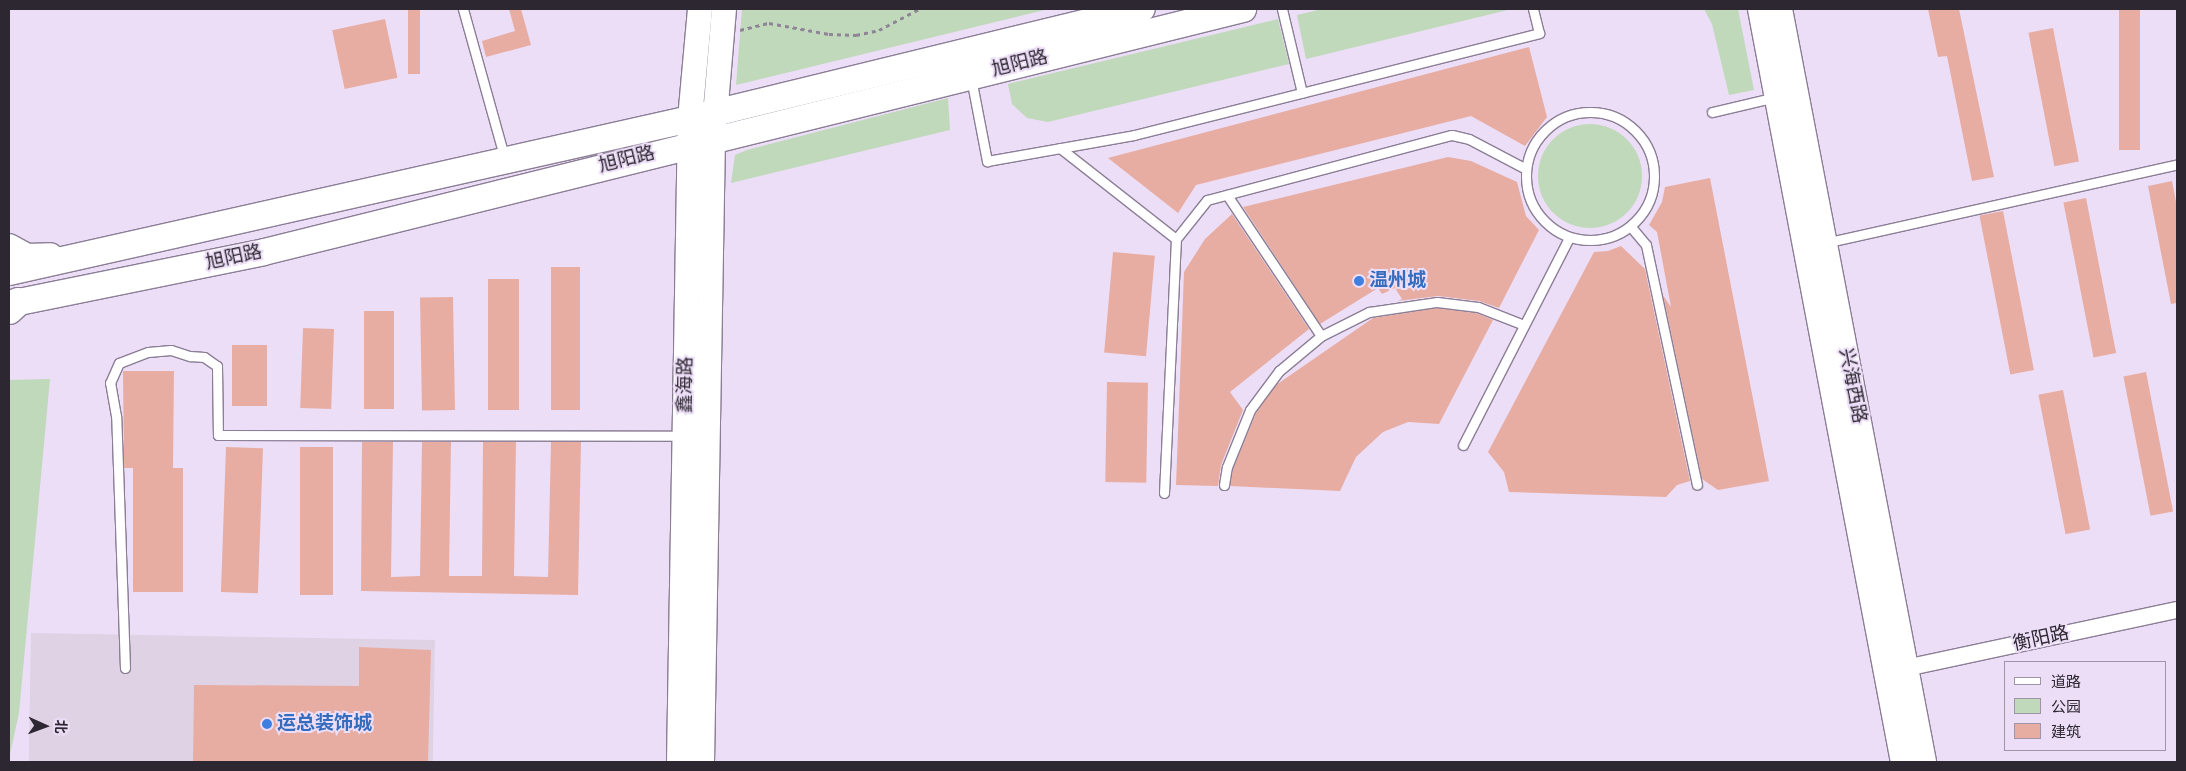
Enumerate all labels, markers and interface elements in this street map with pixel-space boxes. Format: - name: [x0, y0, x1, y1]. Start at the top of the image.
- street label: 旭阳路: [990, 46, 1050, 82]
- street label: 旭阳路: [597, 142, 657, 178]
- street label: 旭阳路: [204, 241, 264, 275]
- place label: 温州城: [1369, 270, 1426, 292]
- marker: 温州城: [1353, 275, 1365, 287]
- street label: 兴海西路: [1834, 347, 1870, 425]
- street label: 鑫海路: [674, 356, 698, 414]
- street label: 衡阳路: [2011, 622, 2071, 656]
- legend: [2004, 661, 2166, 751]
- text: 道路: [2051, 673, 2081, 691]
- text: 公园: [2051, 698, 2081, 716]
- north arrow: [20, 701, 70, 751]
- place label: 运总装饰城: [277, 713, 372, 735]
- marker: 运总装饰城: [261, 718, 273, 730]
- text: 北: [52, 719, 69, 734]
- text: 建筑: [2051, 723, 2081, 741]

